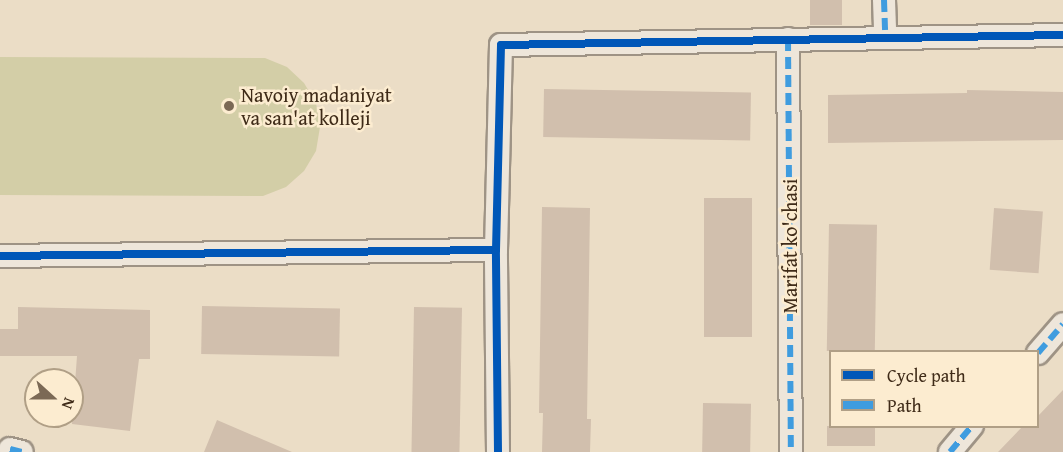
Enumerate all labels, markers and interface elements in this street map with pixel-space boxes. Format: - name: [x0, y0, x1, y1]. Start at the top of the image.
- place label: Navoiy madaniyat va san'at kolleji: [241, 83, 392, 130]
- marker: Navoiy madaniyat va san'at kolleji: [222, 99, 236, 113]
- street label: Marifat ko'chasi: [777, 179, 801, 313]
- legend: [829, 350, 1039, 428]
- text: Cycle path: [887, 362, 966, 389]
- north arrow: [24, 368, 84, 428]
- text: Path: [887, 392, 922, 419]
- text: N: [56, 394, 82, 413]

